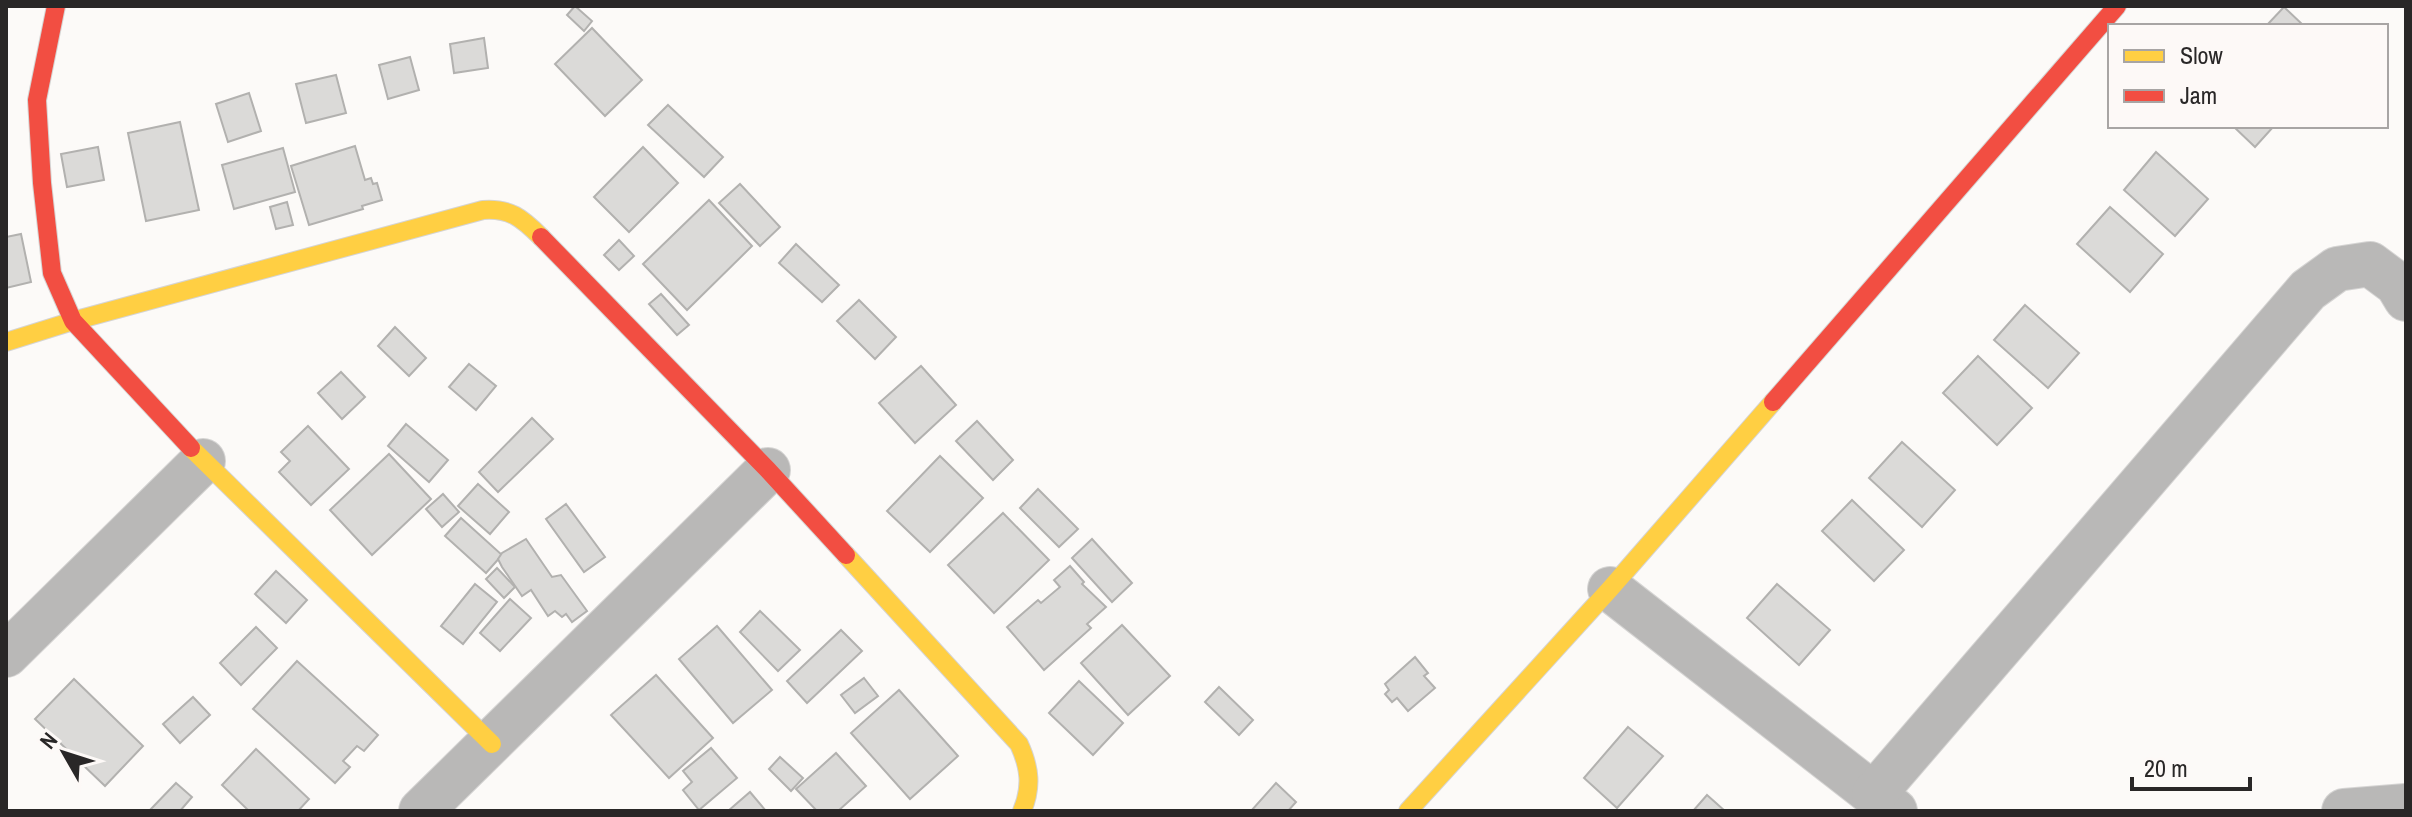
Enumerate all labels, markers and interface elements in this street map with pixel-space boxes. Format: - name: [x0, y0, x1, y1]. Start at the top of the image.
- legend: [2108, 24, 2388, 128]
- text: Slow: [2180, 39, 2223, 71]
- text: Jam: [2180, 79, 2217, 111]
- north arrow: [24, 713, 104, 793]
- text: N: [33, 726, 64, 755]
- scale bar: [2132, 741, 2250, 791]
- text: 20 m: [2144, 752, 2188, 784]

